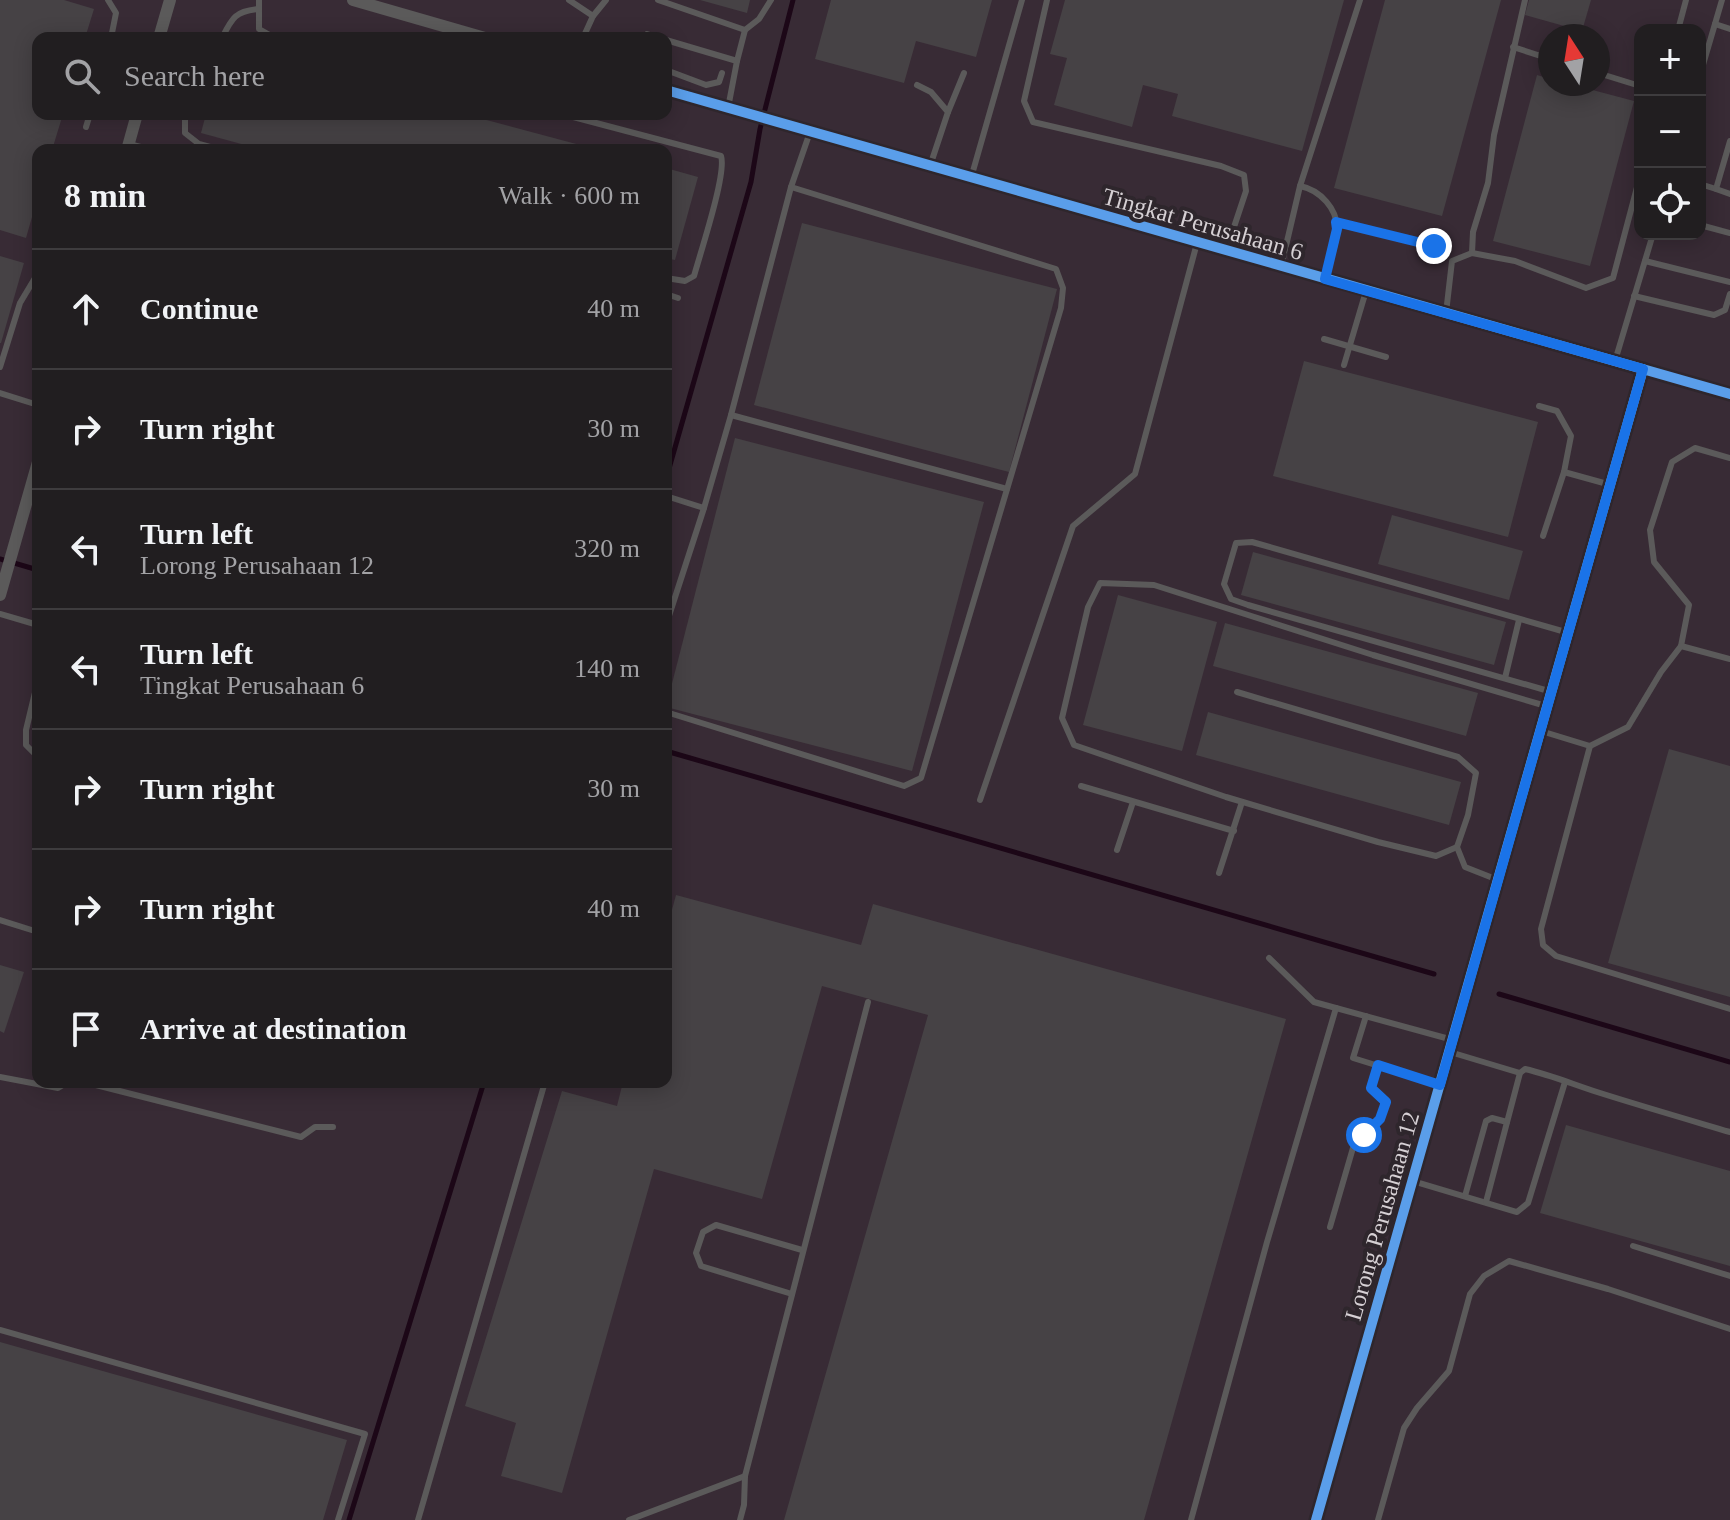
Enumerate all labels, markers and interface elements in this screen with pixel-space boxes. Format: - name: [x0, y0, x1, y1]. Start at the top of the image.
- north arrow: [1538, 24, 1610, 96]
- map controls: [1634, 24, 1706, 240]
- button: +: [1634, 24, 1706, 96]
- search box: [32, 32, 672, 120]
- icon: search: [60, 54, 104, 98]
- text: Search here: [124, 59, 265, 92]
- button: −: [1634, 96, 1706, 168]
- button: locate: [1634, 168, 1706, 240]
- text: 8 min: [64, 177, 146, 214]
- text: Walk · 600 m: [498, 181, 640, 210]
- street label: Tingkat Perusahaan 6: [1100, 183, 1306, 265]
- route end: [1416, 228, 1452, 264]
- icon: ahead: [64, 287, 108, 331]
- text: Continue: [140, 292, 258, 325]
- text: 40 m: [587, 294, 640, 323]
- icon: right: [64, 407, 108, 451]
- text: Turn right: [140, 412, 275, 445]
- text: 30 m: [587, 414, 640, 443]
- text: Turn left: [140, 517, 253, 550]
- icon: left: [64, 527, 108, 571]
- text: 320 m: [574, 534, 640, 563]
- text: Lorong Perusahaan 12: [140, 551, 374, 580]
- text: Turn left: [140, 637, 253, 670]
- icon: left: [64, 647, 108, 691]
- text: 140 m: [574, 654, 640, 683]
- text: Tingkat Perusahaan 6: [140, 671, 364, 700]
- icon: right: [64, 767, 108, 811]
- text: Turn right: [140, 772, 275, 805]
- text: 30 m: [587, 774, 640, 803]
- icon: right: [64, 887, 108, 931]
- text: Turn right: [140, 892, 275, 925]
- text: 40 m: [587, 894, 640, 923]
- icon: arrive: [64, 1007, 108, 1051]
- text: Arrive at destination: [140, 1012, 407, 1045]
- street label: Lorong Perusahaan 12: [1340, 1109, 1424, 1323]
- route start: [1346, 1117, 1382, 1153]

